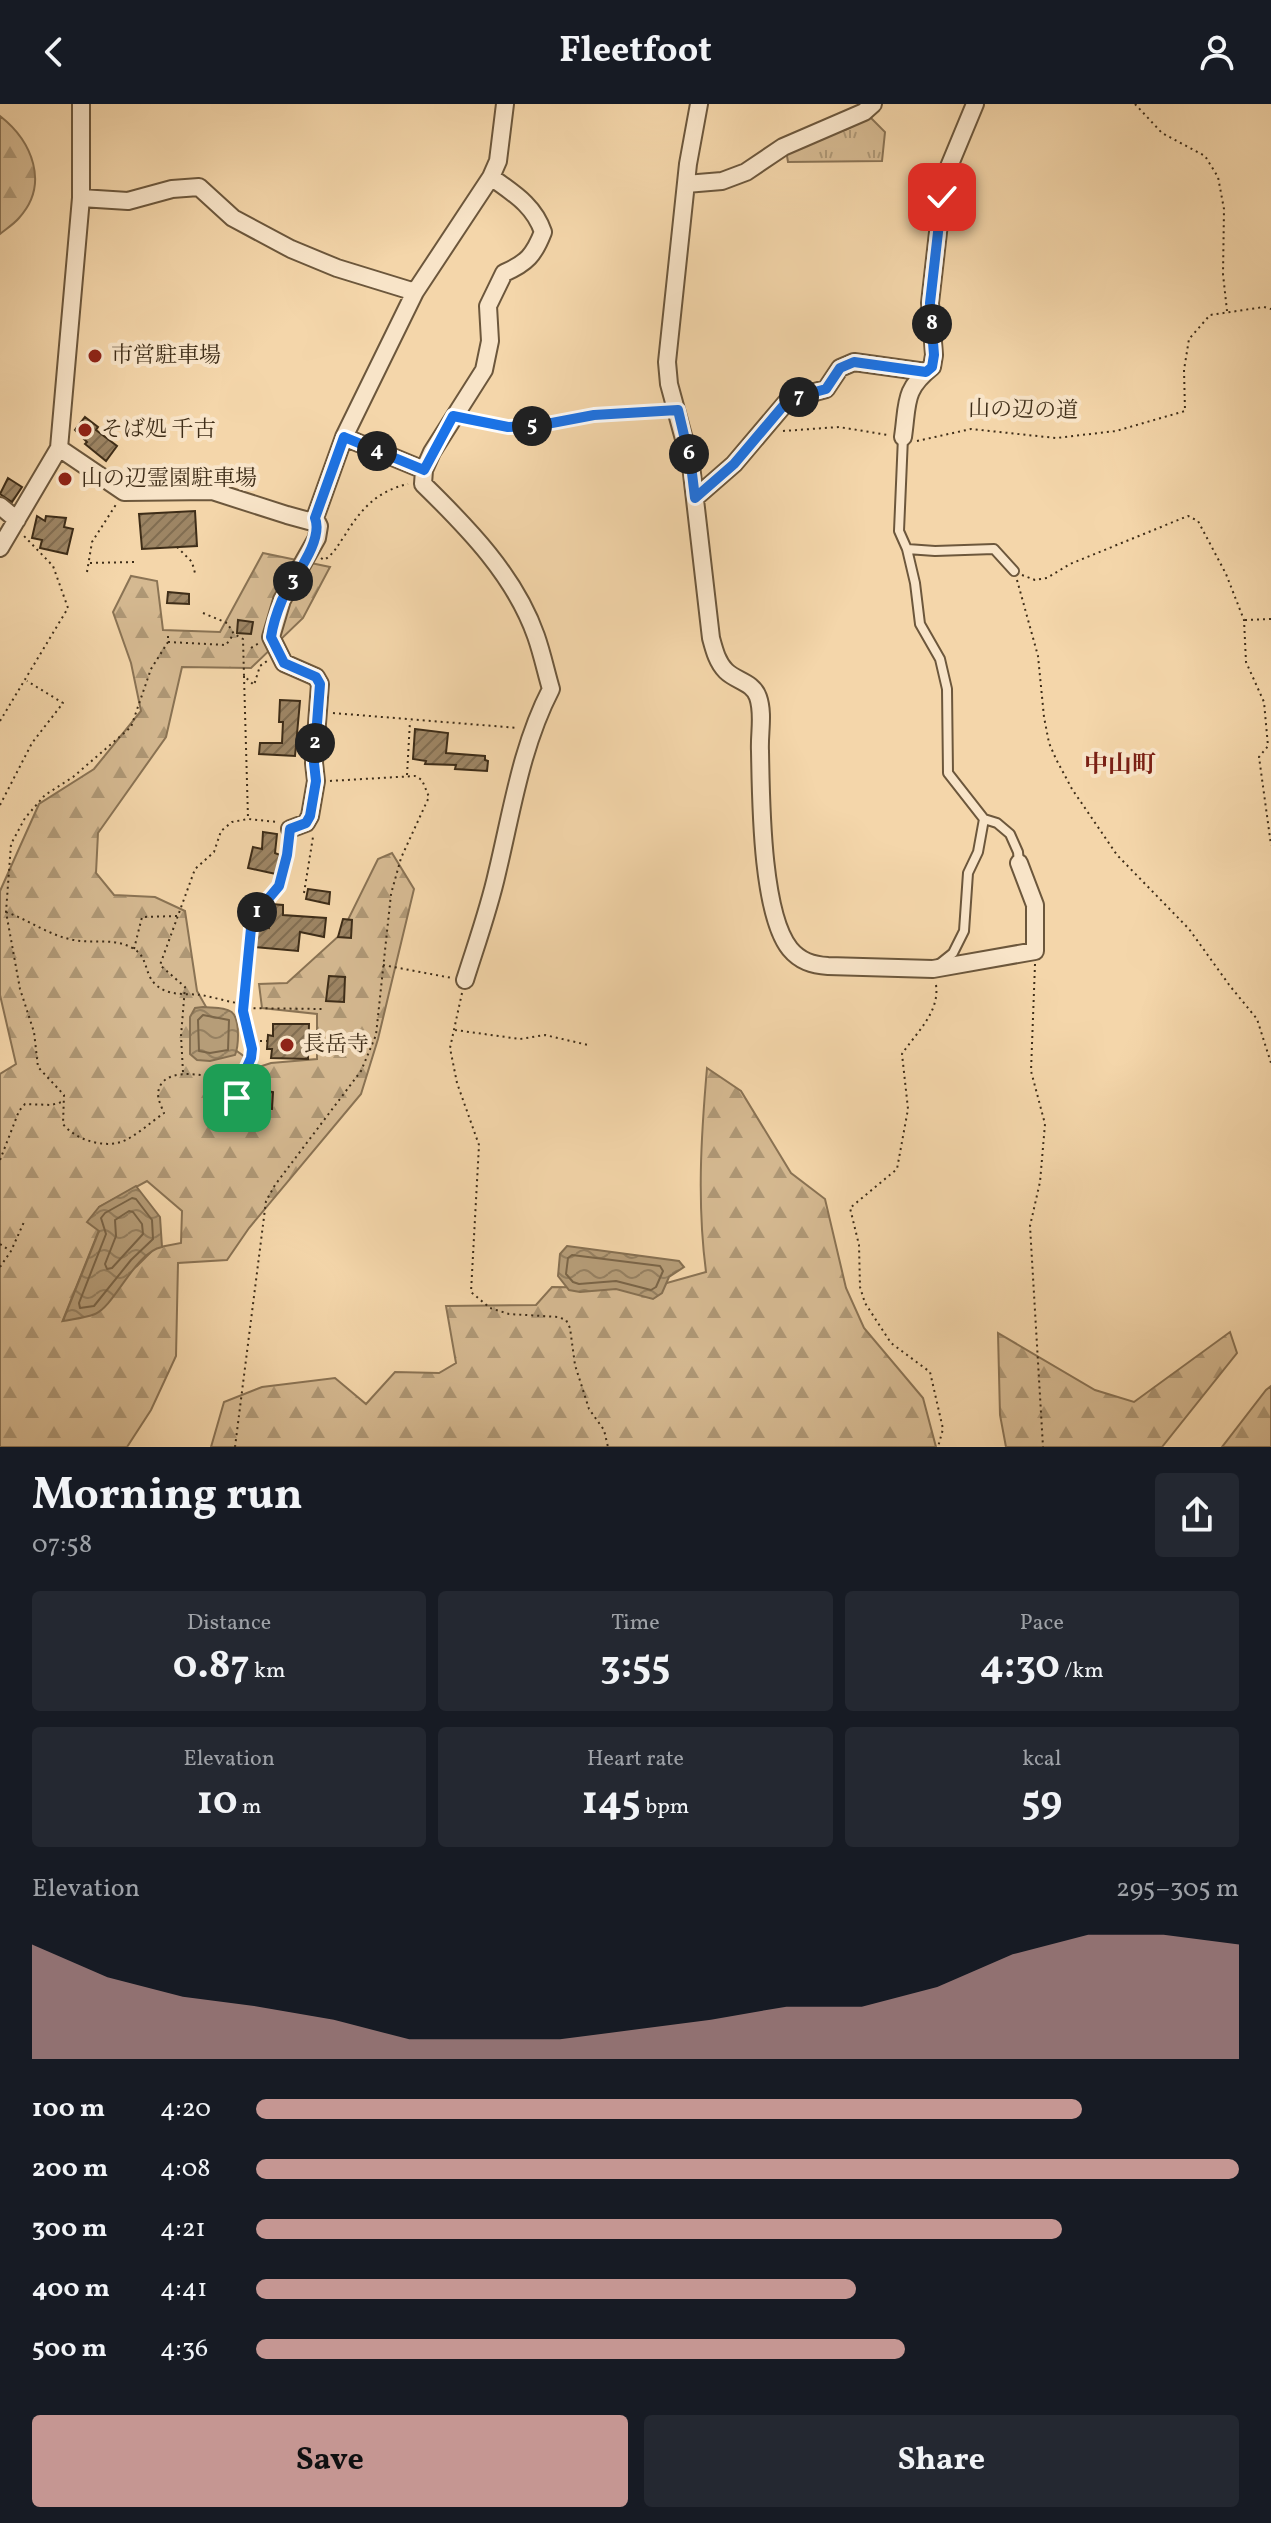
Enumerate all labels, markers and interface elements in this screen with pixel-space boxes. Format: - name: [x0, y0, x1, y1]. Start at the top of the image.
- text: Fleetfoot: [559, 27, 712, 77]
- icon: back: [32, 30, 76, 74]
- icon: person: [1195, 30, 1239, 74]
- pin: [908, 163, 976, 231]
- icon: check: [920, 175, 964, 219]
- pin: 8: [912, 304, 952, 344]
- text: 8: [926, 308, 938, 339]
- place label: 市営駐車場: [111, 341, 221, 372]
- marker: 市営駐車場: [86, 347, 104, 365]
- pin: 7: [779, 377, 819, 417]
- text: 7: [794, 381, 804, 412]
- street label: 山の辺の道: [968, 395, 1078, 427]
- pin: 5: [512, 406, 552, 446]
- text: 5: [527, 410, 537, 441]
- place label: そば処 千古: [101, 415, 215, 446]
- marker: そば処 千古: [76, 421, 94, 439]
- pin: 4: [357, 431, 397, 471]
- pin: 6: [669, 434, 709, 474]
- text: 4: [370, 435, 384, 466]
- text: 6: [683, 438, 695, 469]
- place label: 山の辺霊園駐車場: [81, 464, 257, 495]
- marker: 山の辺霊園駐車場: [56, 470, 74, 488]
- pin: 3: [273, 561, 313, 601]
- text: 3: [287, 565, 299, 596]
- pin: 2: [295, 723, 335, 763]
- text: 2: [309, 727, 321, 758]
- district label: 中山町: [1084, 749, 1156, 783]
- pin: 1: [237, 892, 277, 932]
- text: 1: [253, 896, 261, 927]
- place label: 長岳寺: [303, 1030, 369, 1061]
- marker: 長岳寺: [278, 1036, 296, 1054]
- pin: [203, 1064, 271, 1132]
- icon: arrive: [215, 1076, 259, 1120]
- text: Morning run: [32, 1466, 303, 1527]
- button: share: [1155, 1473, 1239, 1557]
- text: 07:58: [32, 1527, 92, 1563]
- text: Distance: [187, 1608, 271, 1639]
- text: Time: [611, 1608, 660, 1639]
- text: Pace: [1020, 1608, 1064, 1639]
- text: 0.87: [173, 1639, 250, 1695]
- text: 3:55: [600, 1639, 671, 1695]
- text: 4:30: [980, 1639, 1060, 1695]
- text: km: [250, 1656, 286, 1687]
- text: /km: [1060, 1656, 1104, 1687]
- text: Elevation: [183, 1744, 275, 1775]
- text: Heart rate: [587, 1744, 684, 1775]
- text: kcal: [1022, 1744, 1061, 1775]
- text: 10: [197, 1775, 238, 1831]
- text: 145: [582, 1775, 641, 1831]
- text: 59: [1021, 1775, 1062, 1831]
- text: m: [238, 1792, 261, 1823]
- text: bpm: [641, 1792, 689, 1823]
- text: Elevation: [32, 1871, 140, 1907]
- text: 295–305 m: [1116, 1871, 1239, 1907]
- text: 100 m: [32, 2091, 105, 2127]
- text: 4:20: [160, 2091, 211, 2127]
- text: 200 m: [32, 2151, 108, 2187]
- text: 4:08: [160, 2151, 211, 2187]
- text: 300 m: [32, 2211, 108, 2247]
- text: 4:21: [160, 2211, 206, 2247]
- text: 400 m: [32, 2271, 110, 2307]
- text: 4:41: [160, 2271, 207, 2307]
- text: 500 m: [32, 2331, 107, 2367]
- text: 4:36: [160, 2331, 208, 2367]
- button: Save: [32, 2415, 628, 2507]
- button: Share: [644, 2415, 1239, 2507]

